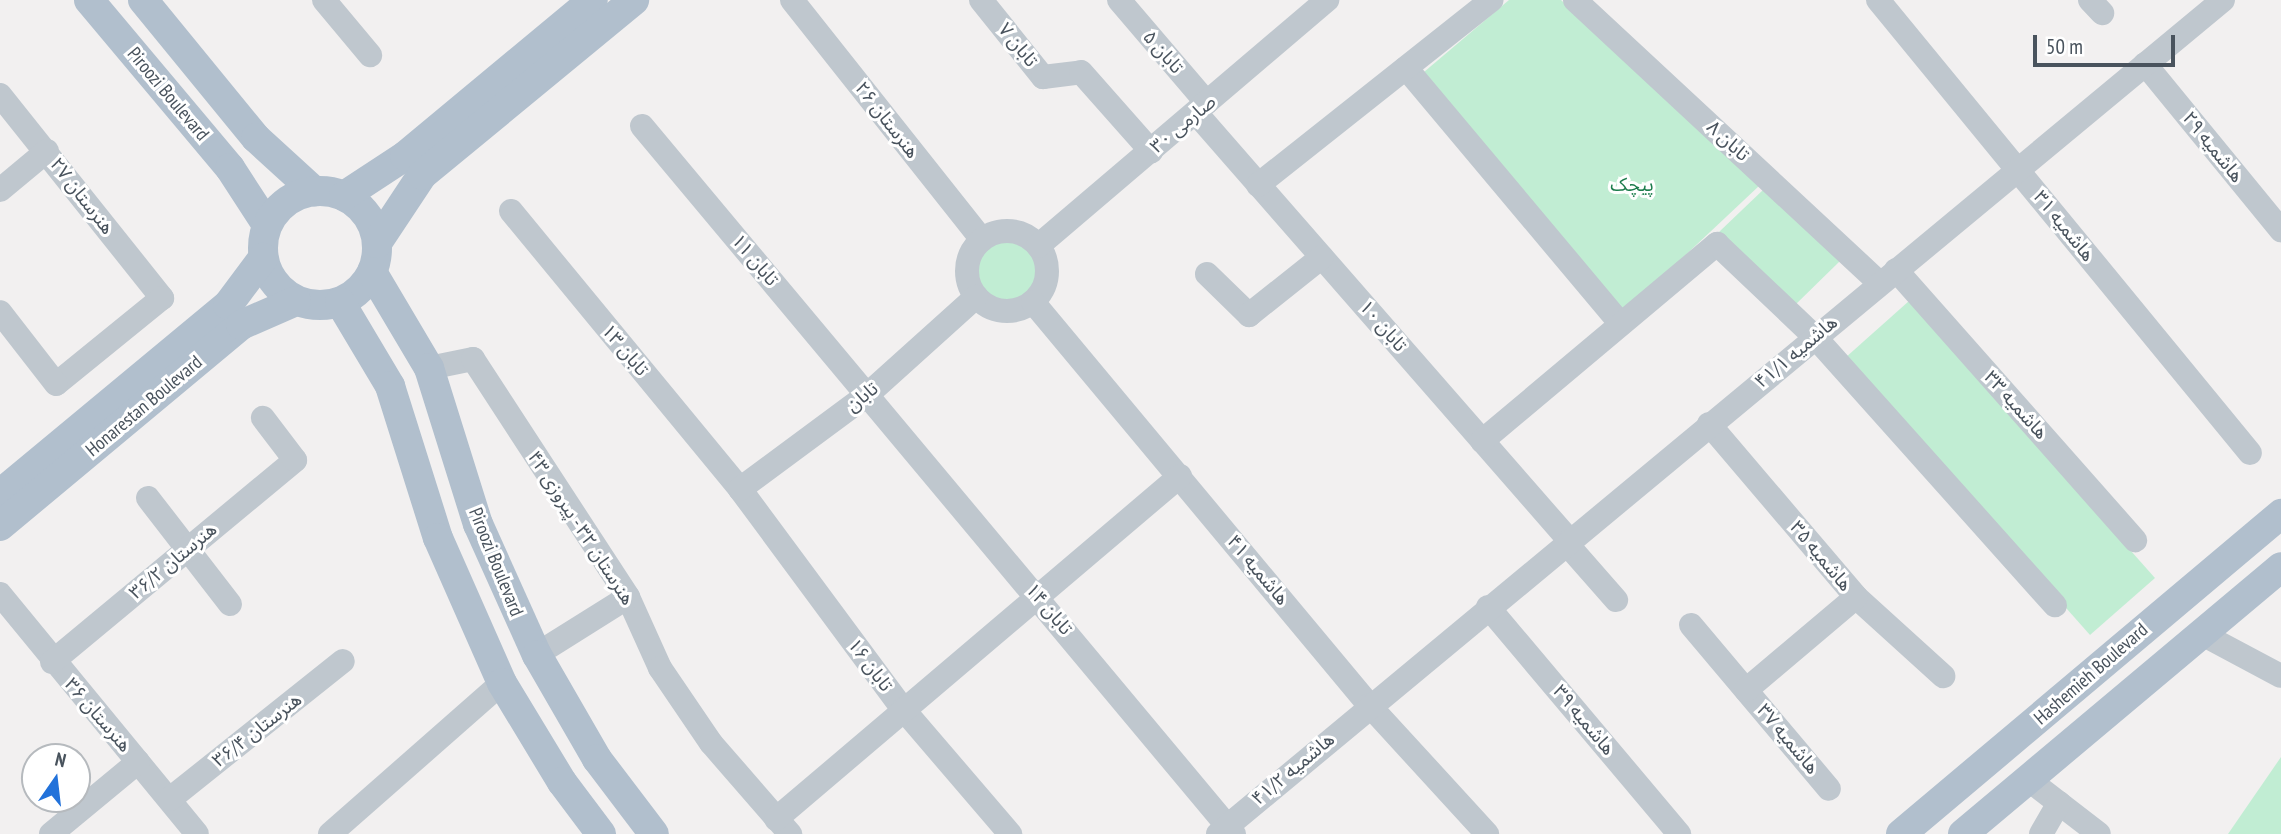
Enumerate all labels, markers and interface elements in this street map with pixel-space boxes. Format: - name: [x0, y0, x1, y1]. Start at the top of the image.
- street label: تابان ۷: [993, 18, 1043, 72]
- scale bar: [2036, 21, 2178, 65]
- street label: تابان ۵: [1138, 26, 1188, 78]
- text: 50 m: [2046, 33, 2083, 60]
- street label: Piroozi Boulevard: [122, 43, 214, 145]
- street label: هنرستان ۲۶: [850, 77, 924, 163]
- street label: صارمی ۳۰: [1146, 90, 1220, 158]
- street label: هاشمیه ۲۹: [2178, 107, 2248, 187]
- street label: تابان ۸: [1702, 116, 1754, 166]
- street label: هنرستان ۲۷: [45, 153, 119, 239]
- park label: پیچک: [1610, 174, 1654, 196]
- street label: هاشمیه ۳۱: [2029, 186, 2099, 266]
- street label: تابان ۱۱: [727, 229, 783, 291]
- street label: تابان ۱۰: [1355, 296, 1411, 356]
- street label: هاشمیه ۴۱/۱: [1750, 311, 1842, 393]
- street label: تابان ۱۳: [597, 319, 653, 381]
- street label: Honarestan Boulevard: [81, 351, 207, 461]
- street label: هاشمیه ۳۳: [1979, 366, 2053, 444]
- street label: تابان: [841, 377, 883, 417]
- street label: هنرستان ۳۲ - پیروزی ۴۳: [522, 446, 640, 610]
- street label: Piroozi Boulevard: [464, 504, 528, 620]
- street label: هاشمیه ۳۵: [1785, 516, 1857, 596]
- street label: هنرستان ۳۶/۲: [125, 518, 221, 604]
- street label: هاشمیه ۴۱: [1222, 530, 1294, 610]
- street label: تابان ۱۴: [1021, 578, 1077, 640]
- street label: Hashemieh Boulevard: [2030, 619, 2152, 729]
- street label: تابان ۱۶: [843, 634, 897, 696]
- street label: هنرستان ۳۶: [60, 673, 136, 757]
- street label: هاشمیه ۳۹: [1548, 680, 1620, 760]
- street label: هنرستان ۳۶/۴: [208, 688, 306, 772]
- street label: هاشمیه ۳۷: [1752, 699, 1824, 779]
- street label: هاشمیه ۴۱/۲: [1247, 728, 1339, 810]
- north arrow: [21, 743, 91, 813]
- text: N: [53, 747, 68, 772]

